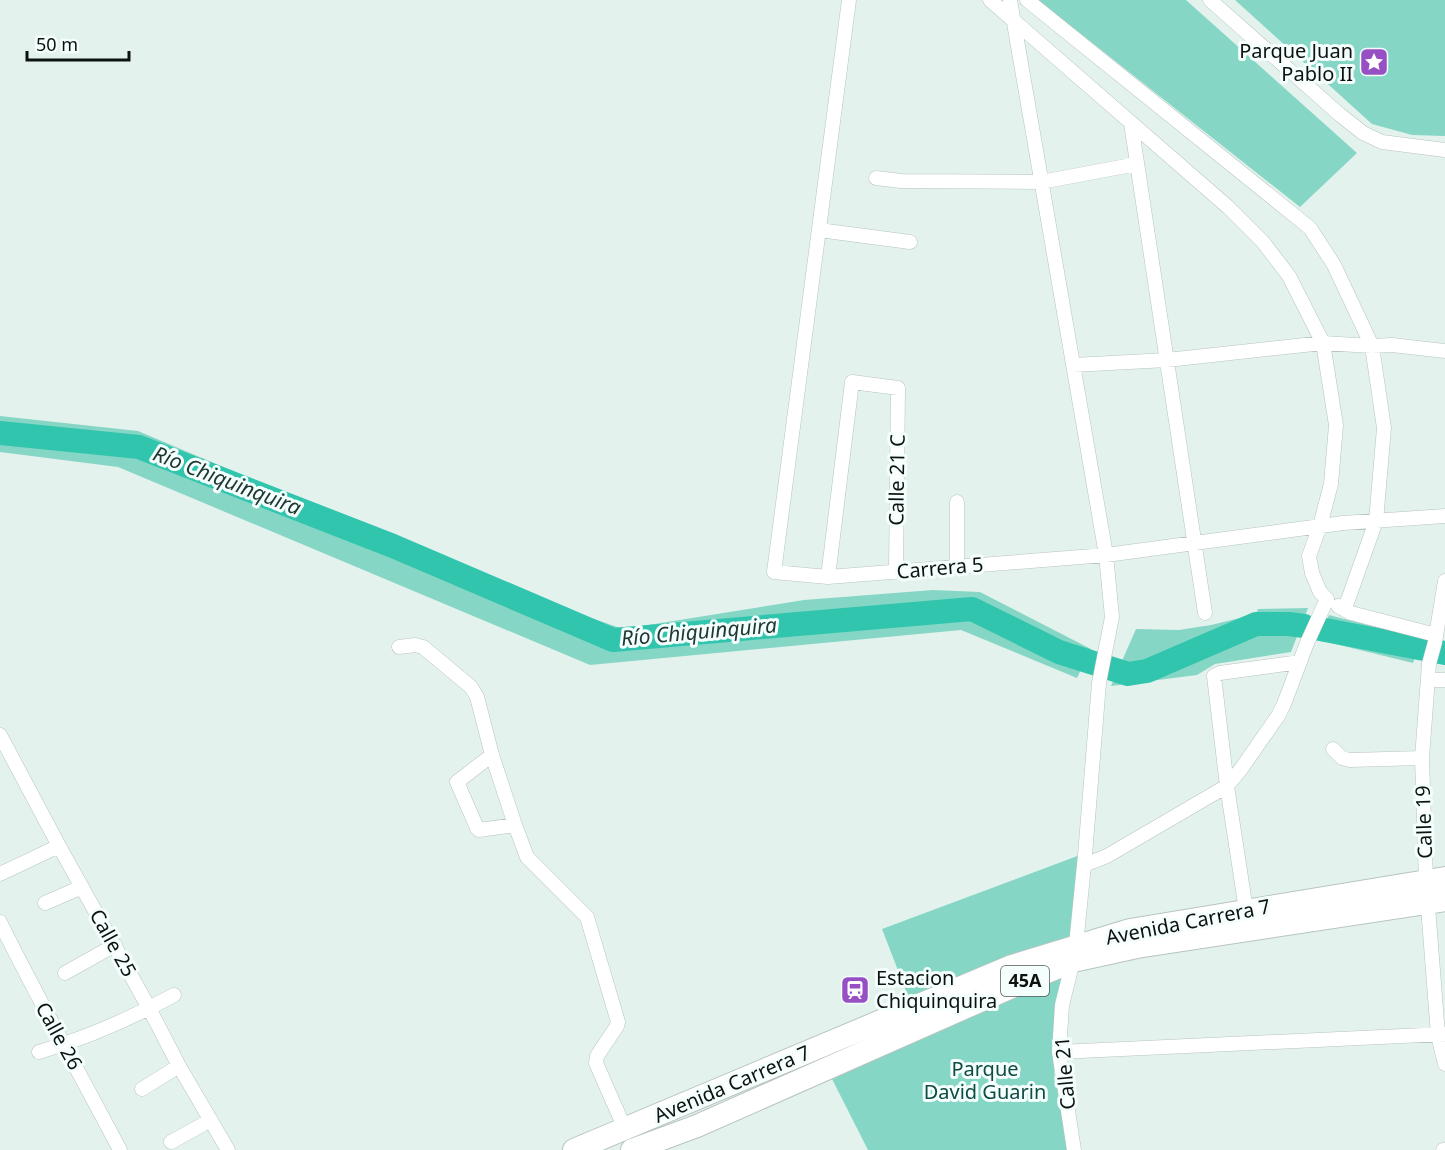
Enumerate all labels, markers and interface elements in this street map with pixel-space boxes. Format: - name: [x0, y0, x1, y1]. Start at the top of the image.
- scale bar: [27, 24, 129, 62]
- text: 50 m: [36, 32, 78, 56]
- place label: Parque Juan Pablo II: [1239, 37, 1353, 87]
- place icon: Parque Juan Pablo II: [1358, 46, 1390, 78]
- street label: Calle 21 C: [882, 434, 911, 526]
- water label: Río Chiquinquira: [149, 439, 305, 521]
- street label: Carrera 5: [895, 550, 984, 585]
- water label: Río Chiquinquira: [620, 610, 778, 652]
- street label: Calle 19: [1409, 785, 1438, 859]
- street label: Avenida Carrera 7: [1103, 892, 1273, 951]
- street label: Calle 25: [84, 904, 143, 981]
- place label: Estacion Chiquinquira: [876, 964, 997, 1014]
- road number: 45A: [1001, 966, 1049, 996]
- station icon: Estacion Chiquinquira: [839, 974, 871, 1006]
- street label: Calle 26: [30, 997, 89, 1074]
- street label: Calle 21: [1048, 1035, 1081, 1111]
- street label: Avenida Carrera 7: [649, 1038, 814, 1129]
- park label: Parque David Guarin: [924, 1055, 1046, 1105]

